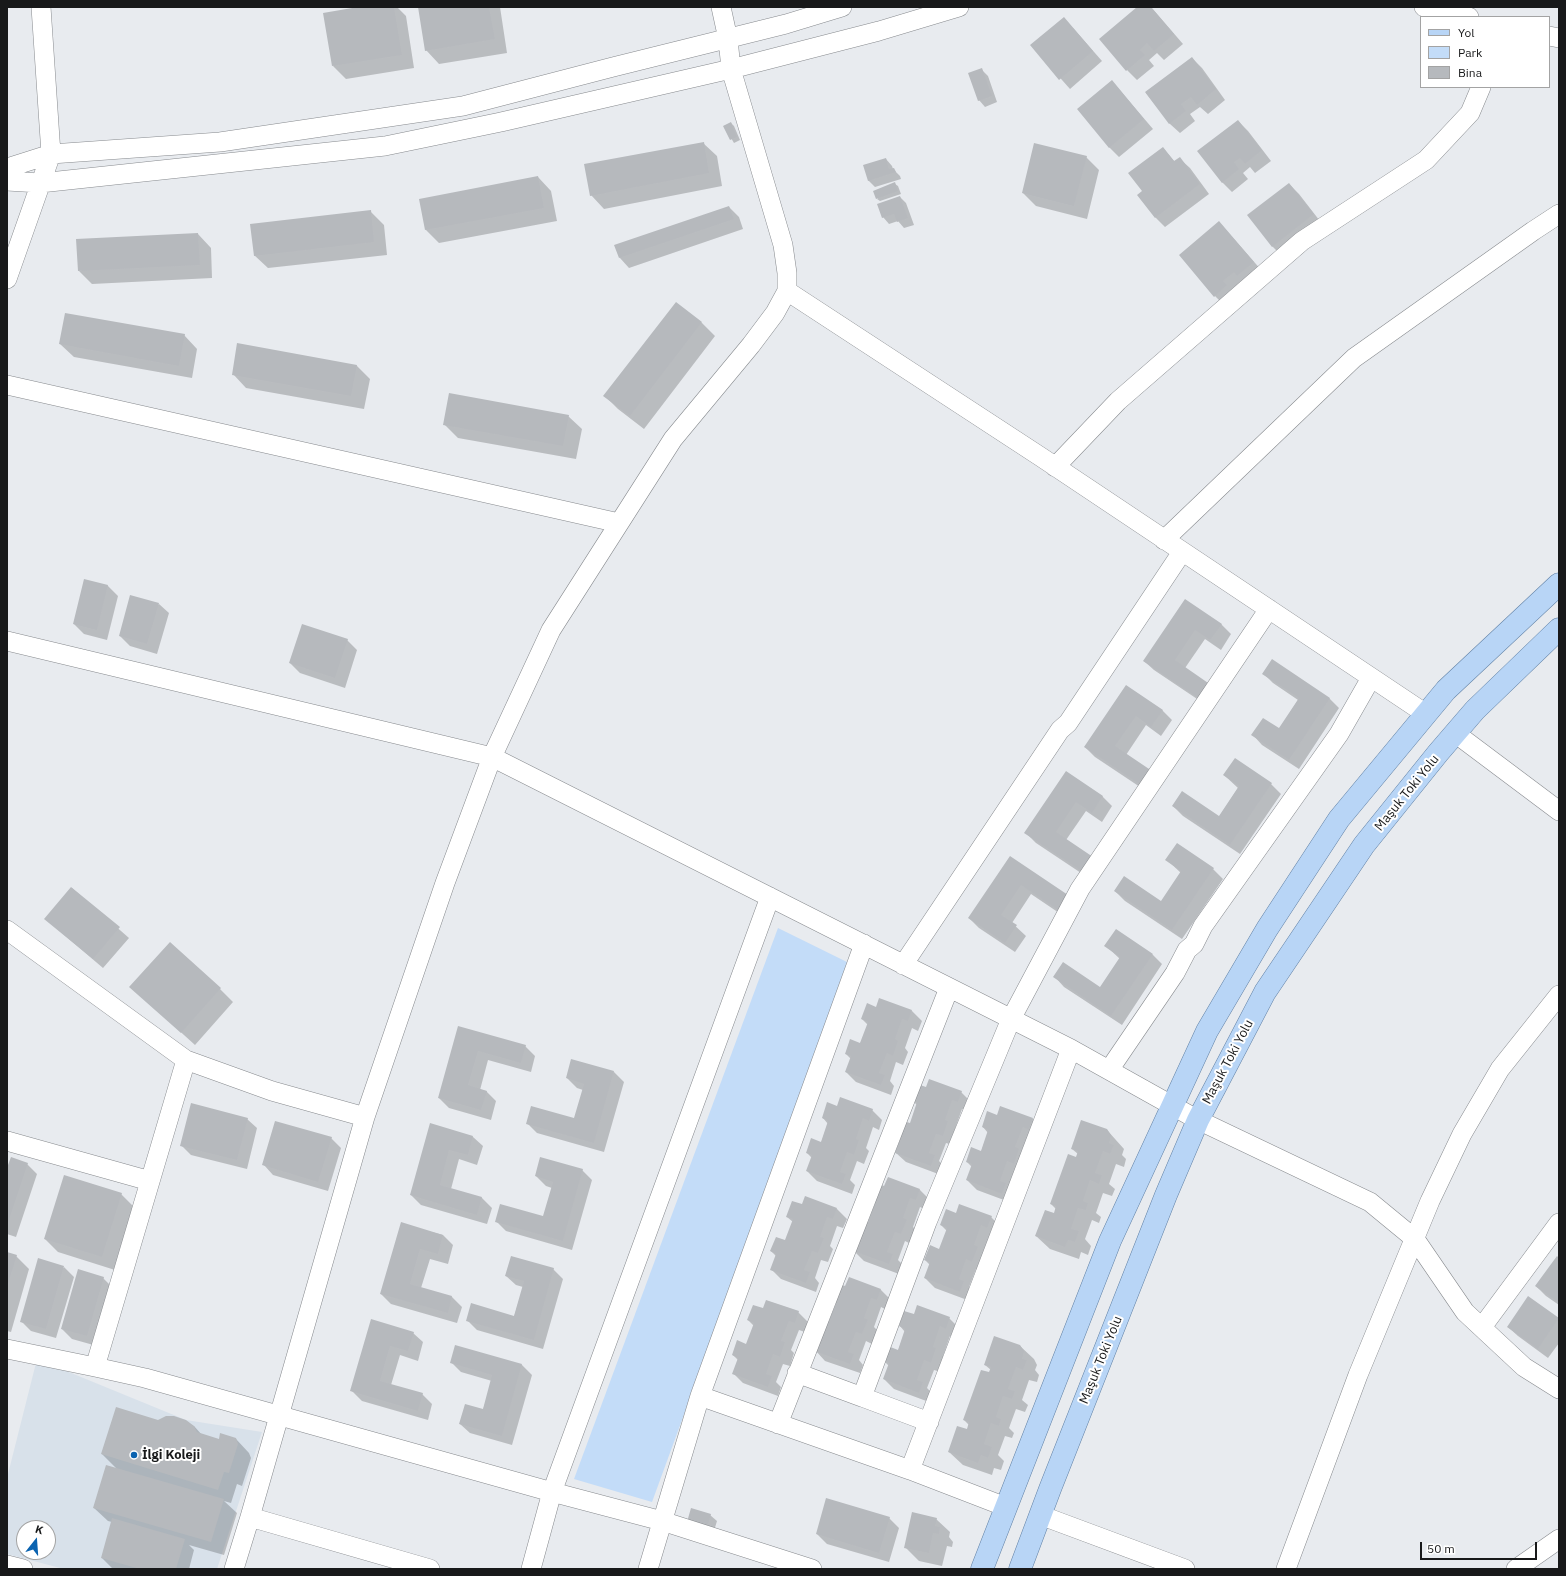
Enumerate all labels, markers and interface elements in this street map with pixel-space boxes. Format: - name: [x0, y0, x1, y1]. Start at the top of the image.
- legend: [1420, 16, 1550, 88]
- text: Yol: [1458, 25, 1475, 40]
- text: Park: [1458, 45, 1482, 60]
- text: Bina: [1458, 65, 1482, 80]
- street label: Maşuk Toki Yolu: [1372, 752, 1442, 834]
- street label: Maşuk Toki Yolu: [1199, 1017, 1257, 1107]
- street label: Maşuk Toki Yolu: [1076, 1314, 1126, 1406]
- place label: İlgi Koleji: [142, 1447, 200, 1463]
- marker: İlgi Koleji: [129, 1450, 139, 1460]
- north arrow: [16, 1520, 56, 1560]
- text: K: [34, 1522, 45, 1537]
- scale bar: [1422, 1534, 1539, 1560]
- text: 50 m: [1427, 1541, 1455, 1556]

